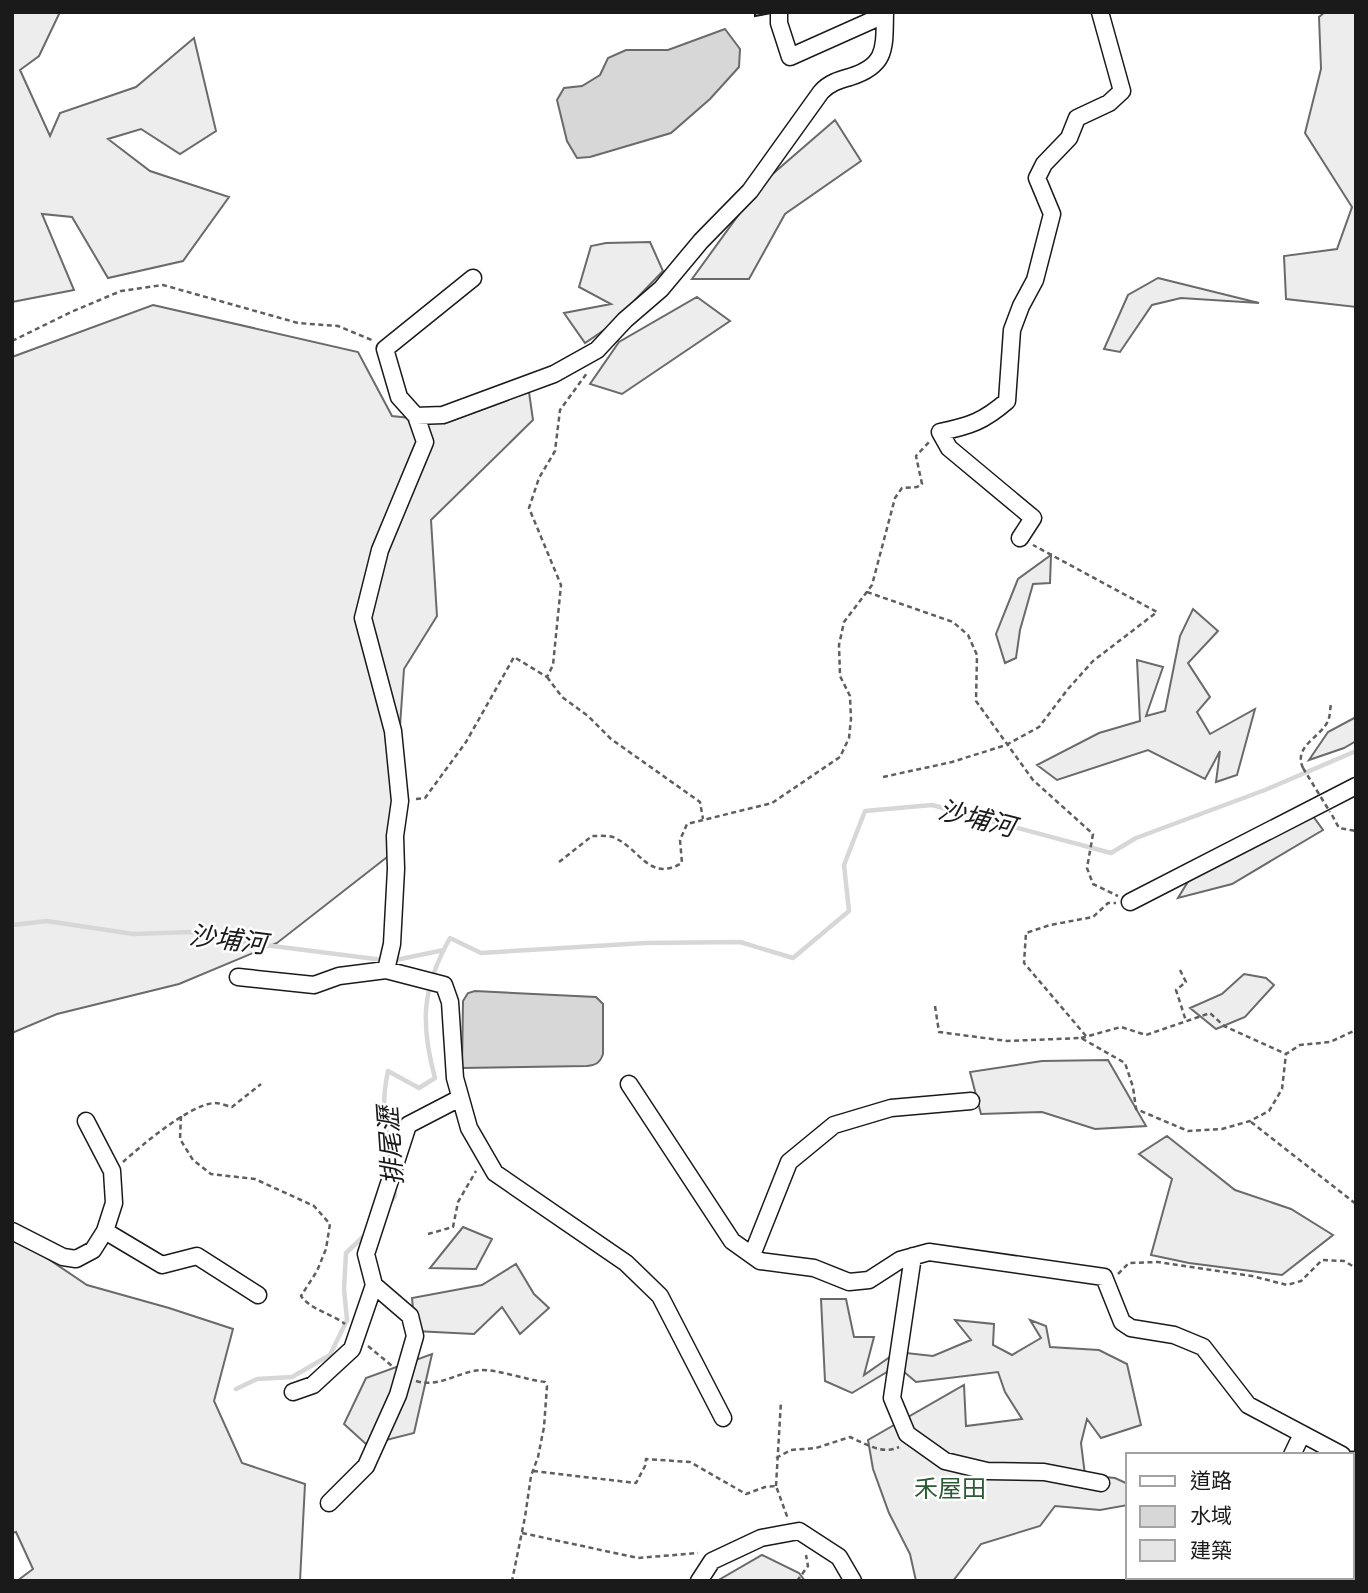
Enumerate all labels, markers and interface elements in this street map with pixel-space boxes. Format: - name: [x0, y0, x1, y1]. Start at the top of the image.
- water label: 沙埔河: [935, 793, 1024, 845]
- water label: 沙埔河: [187, 918, 274, 961]
- water label: 排尾瀝: [371, 1102, 409, 1186]
- legend: [1126, 1453, 1354, 1579]
- text: 道路: [1190, 1467, 1232, 1493]
- park label: 禾屋田: [914, 1473, 986, 1503]
- text: 水域: [1190, 1502, 1232, 1528]
- text: 建築: [1190, 1537, 1232, 1563]

